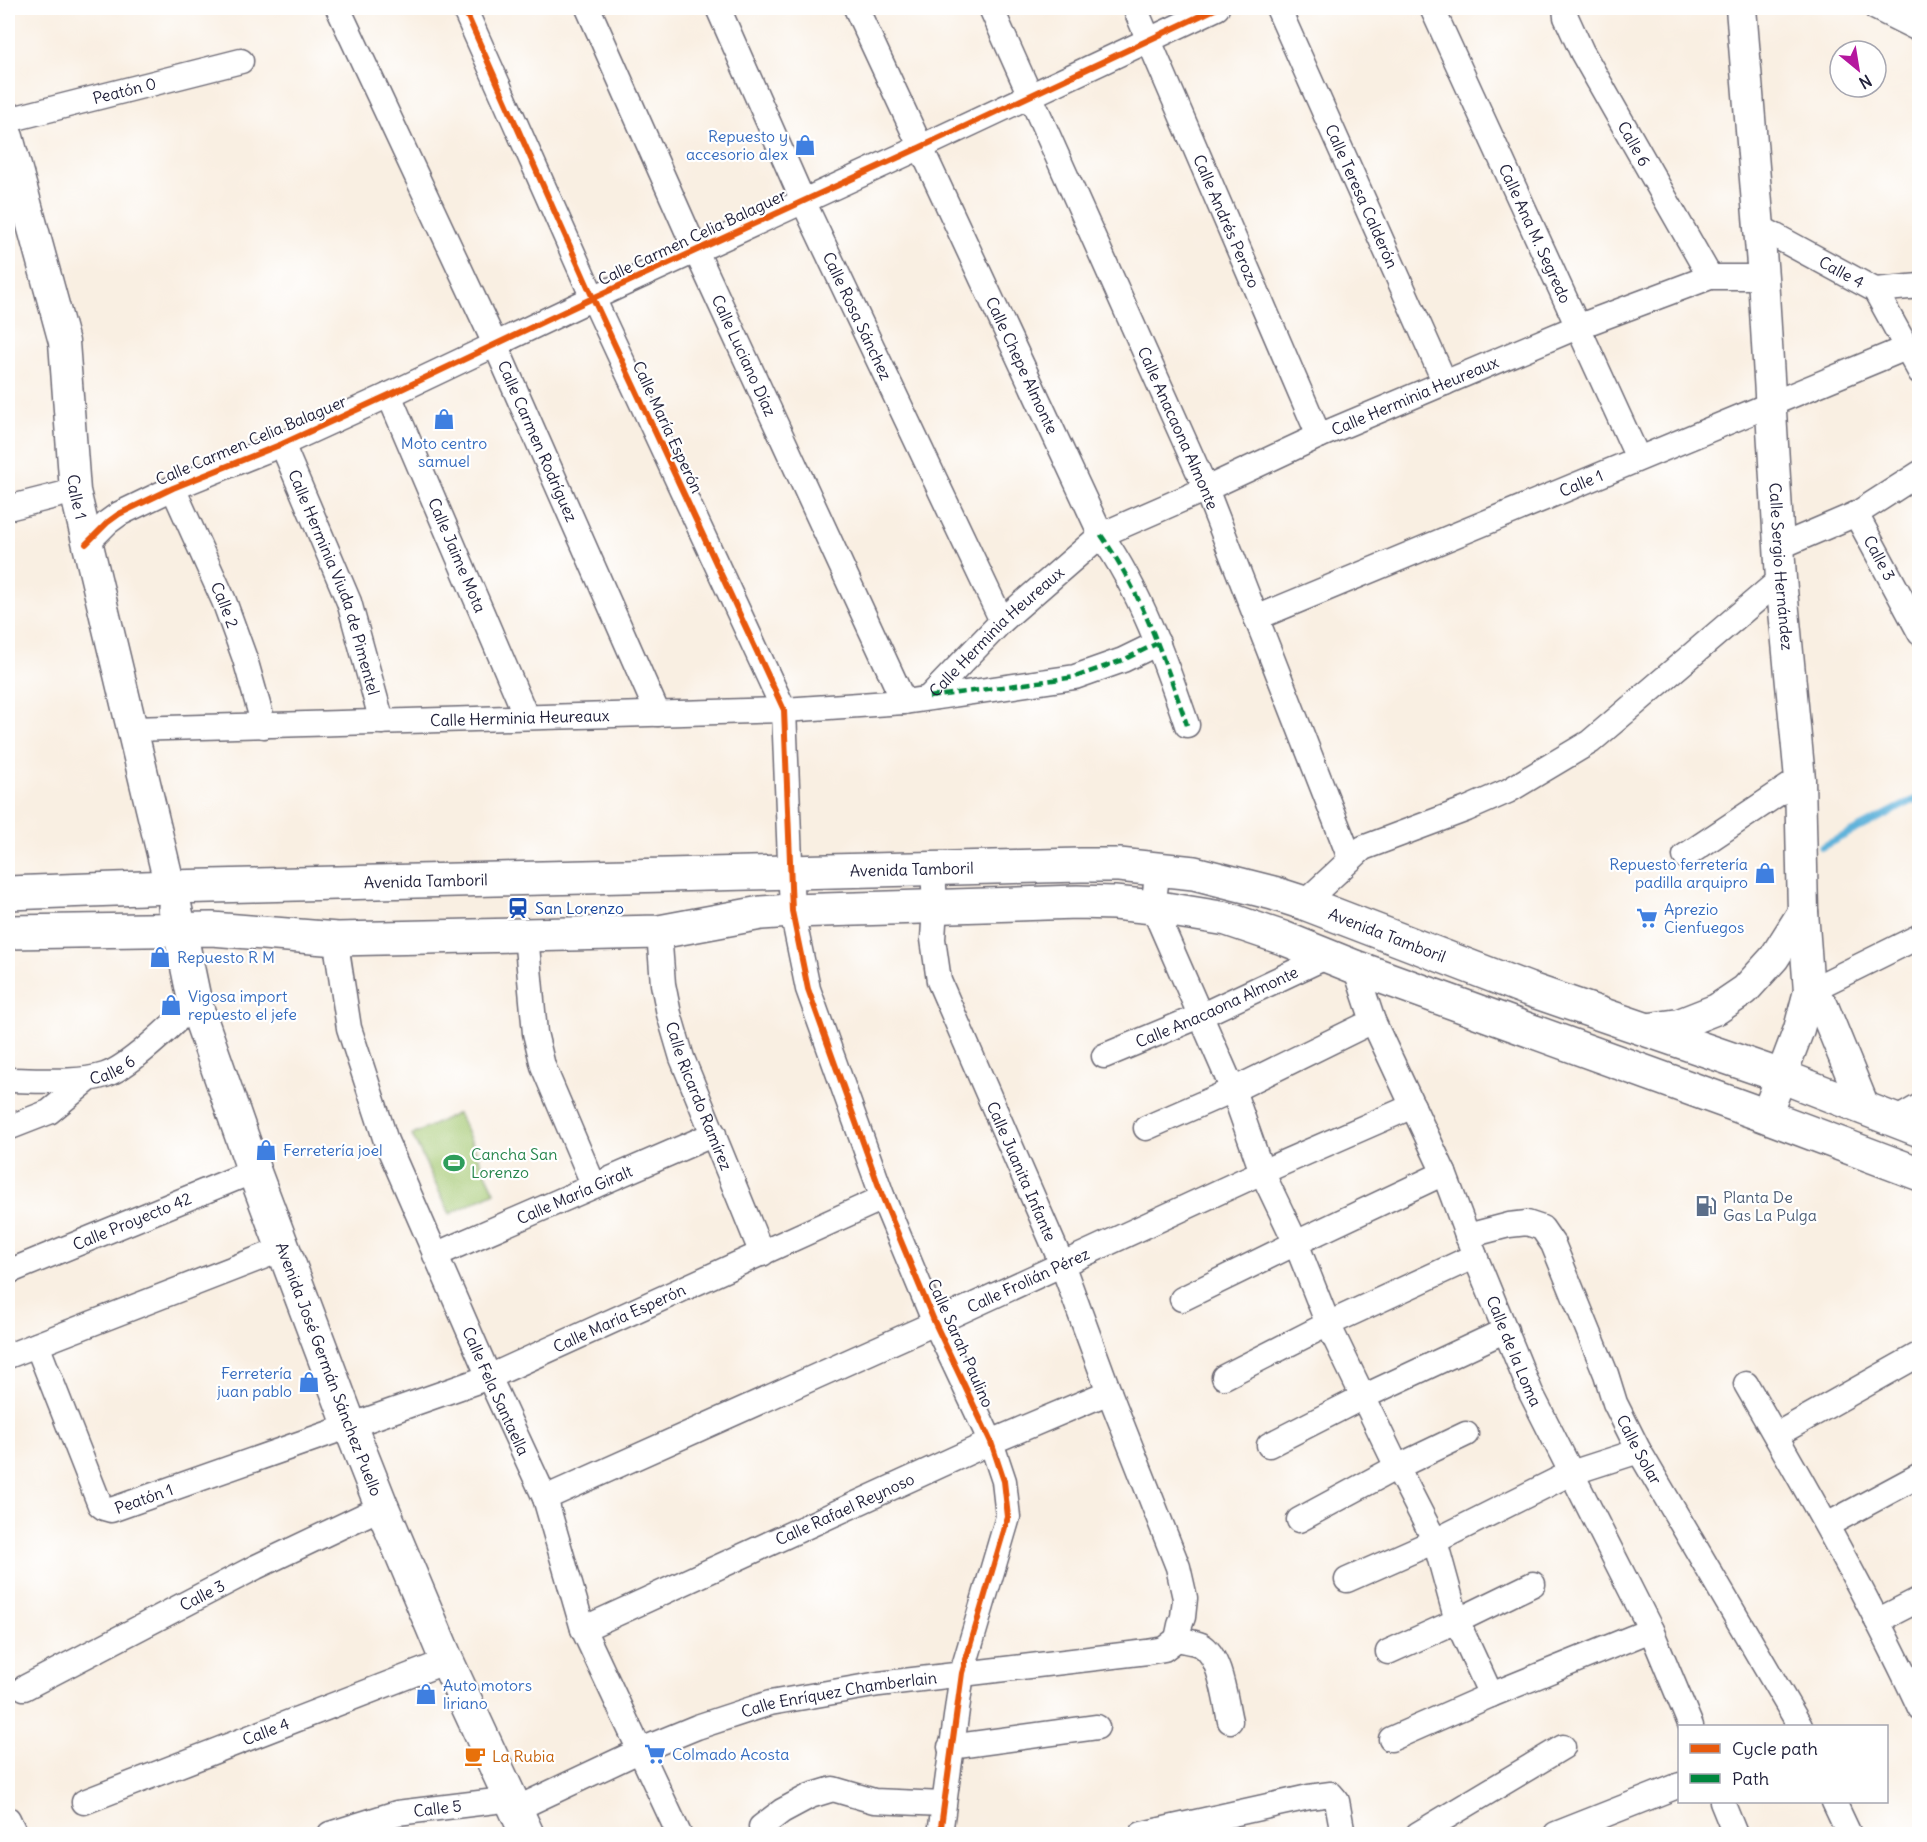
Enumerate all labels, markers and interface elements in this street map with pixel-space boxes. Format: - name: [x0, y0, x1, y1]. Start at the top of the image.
- north arrow: [1828, 39, 1888, 99]
- text: N: [1856, 71, 1875, 93]
- street label: Peatón 0: [90, 73, 158, 108]
- street label: Calle 6: [1613, 118, 1655, 170]
- street label: Calle Teresa Calderón: [1321, 121, 1403, 271]
- place label: Repuesto y accesorio alex: [686, 126, 788, 164]
- shop icon: Repuesto y accesorio alex: [793, 133, 817, 157]
- street label: Calle Andrés Perozo: [1189, 151, 1264, 291]
- street label: Calle Ana M. Segredo: [1495, 161, 1576, 306]
- street label: Calle Carmen Celia Balaguer: [595, 184, 790, 289]
- street label: Calle Rosa Sánchez: [819, 249, 896, 383]
- street label: Calle 4: [1816, 252, 1868, 292]
- street label: Calle Luciano Díaz: [708, 292, 781, 420]
- street label: Calle Chepe Almonte: [982, 293, 1063, 437]
- street label: Calle Anacaona Almonte: [1134, 344, 1223, 512]
- street label: Calle Herminia Heureaux: [1328, 351, 1502, 440]
- street label: Calle Carmen Rodríguez: [494, 357, 582, 525]
- street label: Calle María Esperón: [629, 358, 707, 496]
- street label: Calle Carmen Celia Balaguer: [153, 390, 350, 489]
- shop icon: Moto centro samuel: [432, 407, 456, 431]
- place label: Moto centro samuel: [401, 433, 487, 471]
- street label: Calle 1: [1556, 465, 1606, 501]
- street label: Calle Herminia Viuda de Pimentel: [284, 466, 384, 697]
- street label: Calle 1: [64, 474, 91, 521]
- street label: Calle Sergio Hernández: [1765, 482, 1798, 652]
- street label: Calle Jaime Mota: [424, 495, 491, 615]
- street label: Calle 3: [1859, 532, 1900, 584]
- street label: Calle Herminia Heureaux: [925, 562, 1068, 701]
- street label: Calle 2: [207, 579, 243, 631]
- street label: Calle Herminia Heureaux: [430, 705, 610, 730]
- place label: Repuesto ferretería padilla arquipro: [1609, 854, 1748, 892]
- street label: Avenida Tamboril: [850, 858, 974, 881]
- shop icon: Repuesto ferretería padilla arquipro: [1753, 861, 1777, 885]
- street label: Avenida Tamboril: [364, 869, 488, 892]
- station icon: San Lorenzo: [506, 896, 530, 920]
- place label: San Lorenzo: [535, 898, 624, 918]
- place label: Aprezio Cienfuegos: [1664, 899, 1744, 937]
- street label: Avenida Tamboril: [1326, 903, 1449, 966]
- supermarket icon: Aprezio Cienfuegos: [1635, 906, 1659, 930]
- shop icon: Repuesto R M: [148, 945, 172, 969]
- place label: Repuesto R M: [177, 947, 275, 967]
- street label: Calle Anacaona Almonte: [1132, 962, 1301, 1052]
- place label: Vigosa import repuesto el jefe: [188, 986, 297, 1024]
- shop icon: Vigosa import repuesto el jefe: [159, 993, 183, 1017]
- street label: Calle Ricardo Ramírez: [662, 1019, 737, 1174]
- street label: Calle 6: [88, 1051, 139, 1089]
- street label: Calle Juanita Infante: [983, 1098, 1061, 1244]
- shop icon: Ferretería joel: [254, 1138, 278, 1162]
- place label: Ferretería joel: [283, 1140, 383, 1160]
- place label: Cancha San Lorenzo: [471, 1144, 557, 1182]
- sports icon: Cancha San Lorenzo: [442, 1151, 466, 1175]
- street label: Calle María Giralt: [514, 1160, 636, 1228]
- place label: Planta De Gas La Pulga: [1723, 1187, 1817, 1225]
- street label: Calle Proyecto 42: [70, 1188, 194, 1254]
- fuel station icon: Planta De Gas La Pulga: [1694, 1194, 1718, 1218]
- street label: Avenida José Germán Sánchez Puello: [272, 1239, 387, 1499]
- street label: Calle Frolián Pérez: [964, 1243, 1093, 1317]
- street label: Calle Sarah Paulino: [924, 1276, 998, 1410]
- street label: Calle María Esperón: [550, 1279, 689, 1357]
- street label: Calle de la Loma: [1482, 1293, 1546, 1410]
- street label: Calle Fela Santaella: [458, 1324, 534, 1459]
- place label: Ferretería juan pablo: [216, 1363, 292, 1401]
- shop icon: Ferretería juan pablo: [297, 1370, 321, 1394]
- street label: Calle Solar: [1612, 1411, 1667, 1488]
- street label: Calle Rafael Reynoso: [772, 1469, 917, 1549]
- street label: Peatón 1: [112, 1479, 176, 1518]
- street label: Calle 3: [176, 1575, 228, 1615]
- street label: Calle Enríquez Chamberlain: [738, 1667, 938, 1722]
- place label: Auto motors liriano: [443, 1675, 532, 1713]
- shop icon: Auto motors liriano: [414, 1682, 438, 1706]
- street label: Calle 4: [240, 1713, 292, 1749]
- legend: [1678, 1725, 1888, 1803]
- text: Cycle path: [1732, 1737, 1818, 1760]
- supermarket icon: Colmado Acosta: [643, 1742, 667, 1766]
- cafe icon: La Rubia: [463, 1744, 487, 1768]
- place label: Colmado Acosta: [672, 1744, 789, 1764]
- place label: La Rubia: [492, 1746, 555, 1766]
- text: Path: [1732, 1767, 1769, 1790]
- street label: Calle 5: [412, 1795, 463, 1821]

